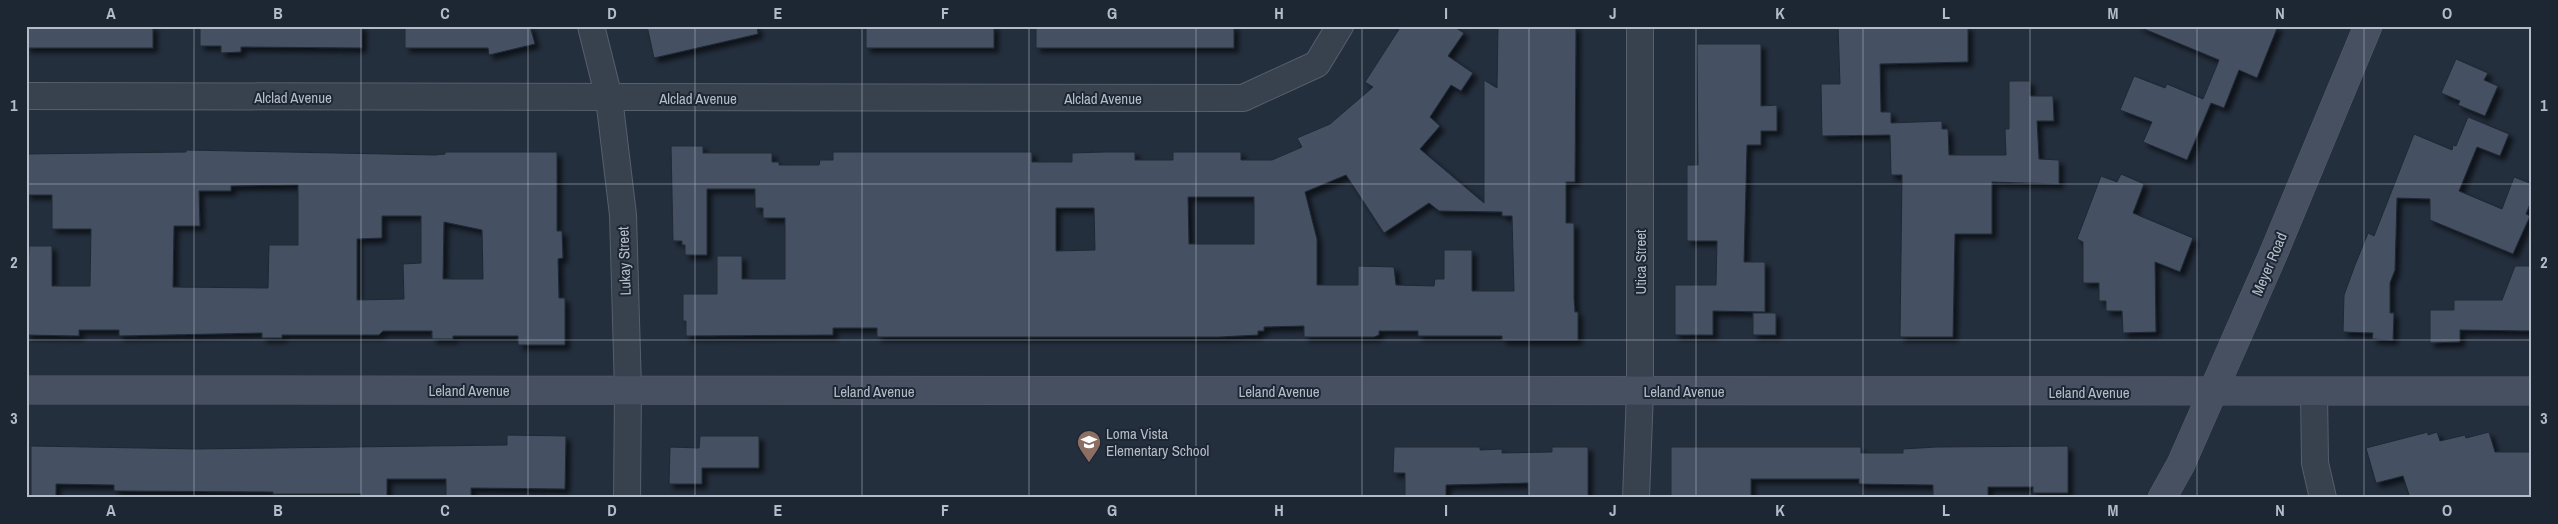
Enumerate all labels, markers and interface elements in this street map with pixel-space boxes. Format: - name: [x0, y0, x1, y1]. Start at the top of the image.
- text: A: [106, 2, 116, 24]
- text: B: [273, 2, 283, 24]
- text: C: [440, 2, 450, 24]
- text: D: [607, 2, 617, 24]
- text: E: [774, 2, 783, 24]
- text: F: [941, 2, 949, 24]
- text: G: [1107, 2, 1117, 24]
- text: H: [1274, 2, 1284, 24]
- text: I: [1444, 2, 1448, 24]
- text: J: [1609, 2, 1617, 24]
- text: K: [1775, 2, 1785, 24]
- text: L: [1942, 2, 1950, 24]
- text: M: [2108, 2, 2119, 24]
- text: N: [2275, 2, 2285, 24]
- text: O: [2442, 2, 2452, 24]
- street label: Alclad Avenue: [253, 87, 332, 108]
- street label: Alclad Avenue: [658, 88, 737, 109]
- street label: Alclad Avenue: [1063, 88, 1142, 109]
- text: 1: [10, 94, 18, 116]
- text: 1: [2540, 94, 2548, 116]
- street label: Lukay Street: [612, 226, 636, 296]
- street label: Utica Street: [1630, 229, 1651, 294]
- street label: Meyer Road: [2246, 229, 2292, 299]
- text: 2: [10, 251, 18, 273]
- text: 2: [2540, 251, 2548, 273]
- street label: Leland Avenue: [428, 380, 510, 401]
- street label: Leland Avenue: [833, 381, 915, 402]
- street label: Leland Avenue: [1238, 381, 1320, 402]
- street label: Leland Avenue: [1643, 381, 1725, 402]
- street label: Leland Avenue: [2048, 382, 2130, 403]
- text: 3: [10, 407, 18, 429]
- text: 3: [2540, 407, 2548, 429]
- place label: Loma Vista Elementary School: [1106, 423, 1209, 461]
- school or university icon: Loma Vista Elementary School: [1076, 429, 1102, 463]
- text: A: [106, 499, 116, 521]
- text: B: [273, 499, 283, 521]
- text: C: [440, 499, 450, 521]
- text: D: [607, 499, 617, 521]
- text: E: [774, 499, 783, 521]
- text: F: [941, 499, 949, 521]
- text: G: [1107, 499, 1117, 521]
- text: H: [1274, 499, 1284, 521]
- text: I: [1444, 499, 1448, 521]
- text: J: [1609, 499, 1617, 521]
- text: K: [1775, 499, 1785, 521]
- text: L: [1942, 499, 1950, 521]
- text: M: [2108, 499, 2119, 521]
- text: N: [2275, 499, 2285, 521]
- text: O: [2442, 499, 2452, 521]

